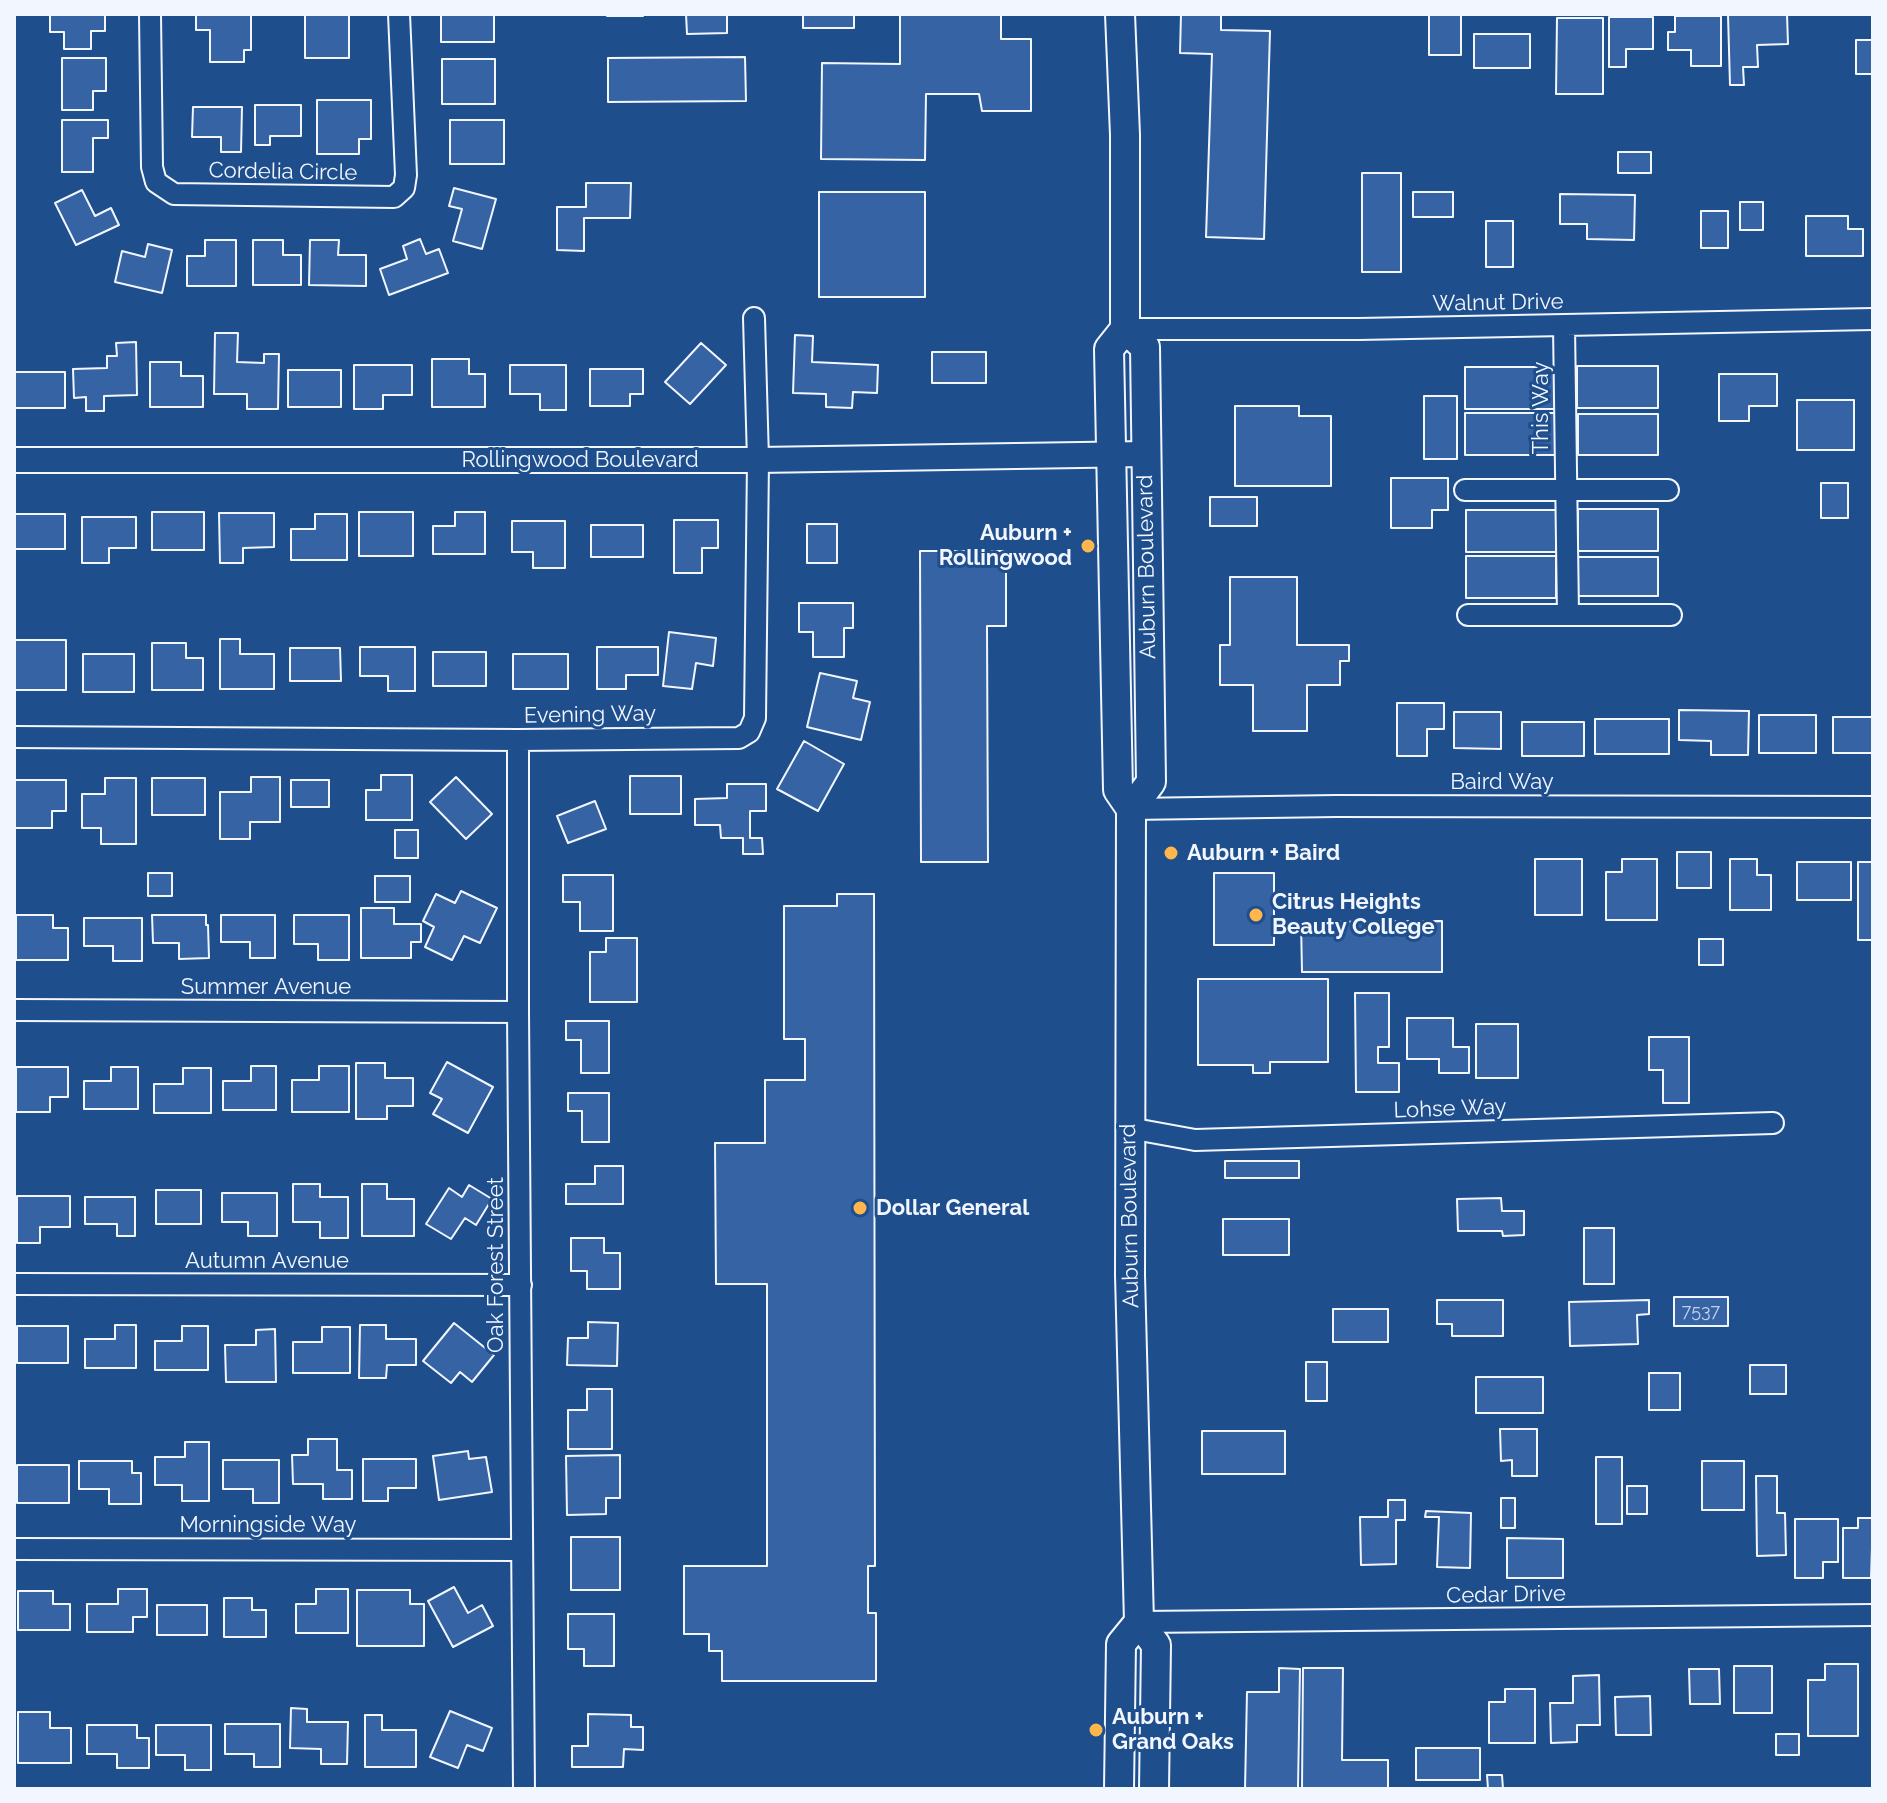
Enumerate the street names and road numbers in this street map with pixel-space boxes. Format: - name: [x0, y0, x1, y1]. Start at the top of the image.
- street label: Cordelia Circle: [208, 158, 358, 186]
- street label: Walnut Drive: [1432, 289, 1564, 317]
- street label: This Way: [1528, 362, 1554, 454]
- street label: Rollingwood Boulevard: [461, 447, 699, 473]
- street label: Auburn Boulevard: [1132, 475, 1162, 659]
- street label: Evening Way: [524, 701, 656, 729]
- street label: Baird Way: [1450, 769, 1554, 795]
- street label: Summer Avenue: [181, 974, 351, 1000]
- street label: Lohse Way: [1393, 1094, 1507, 1124]
- street label: Auburn Boulevard: [1115, 1124, 1145, 1308]
- street label: Oak Forest Street: [483, 1177, 509, 1353]
- street label: Autumn Avenue: [185, 1248, 349, 1274]
- street label: Morningside Way: [179, 1512, 357, 1538]
- street label: Cedar Drive: [1446, 1581, 1566, 1609]

